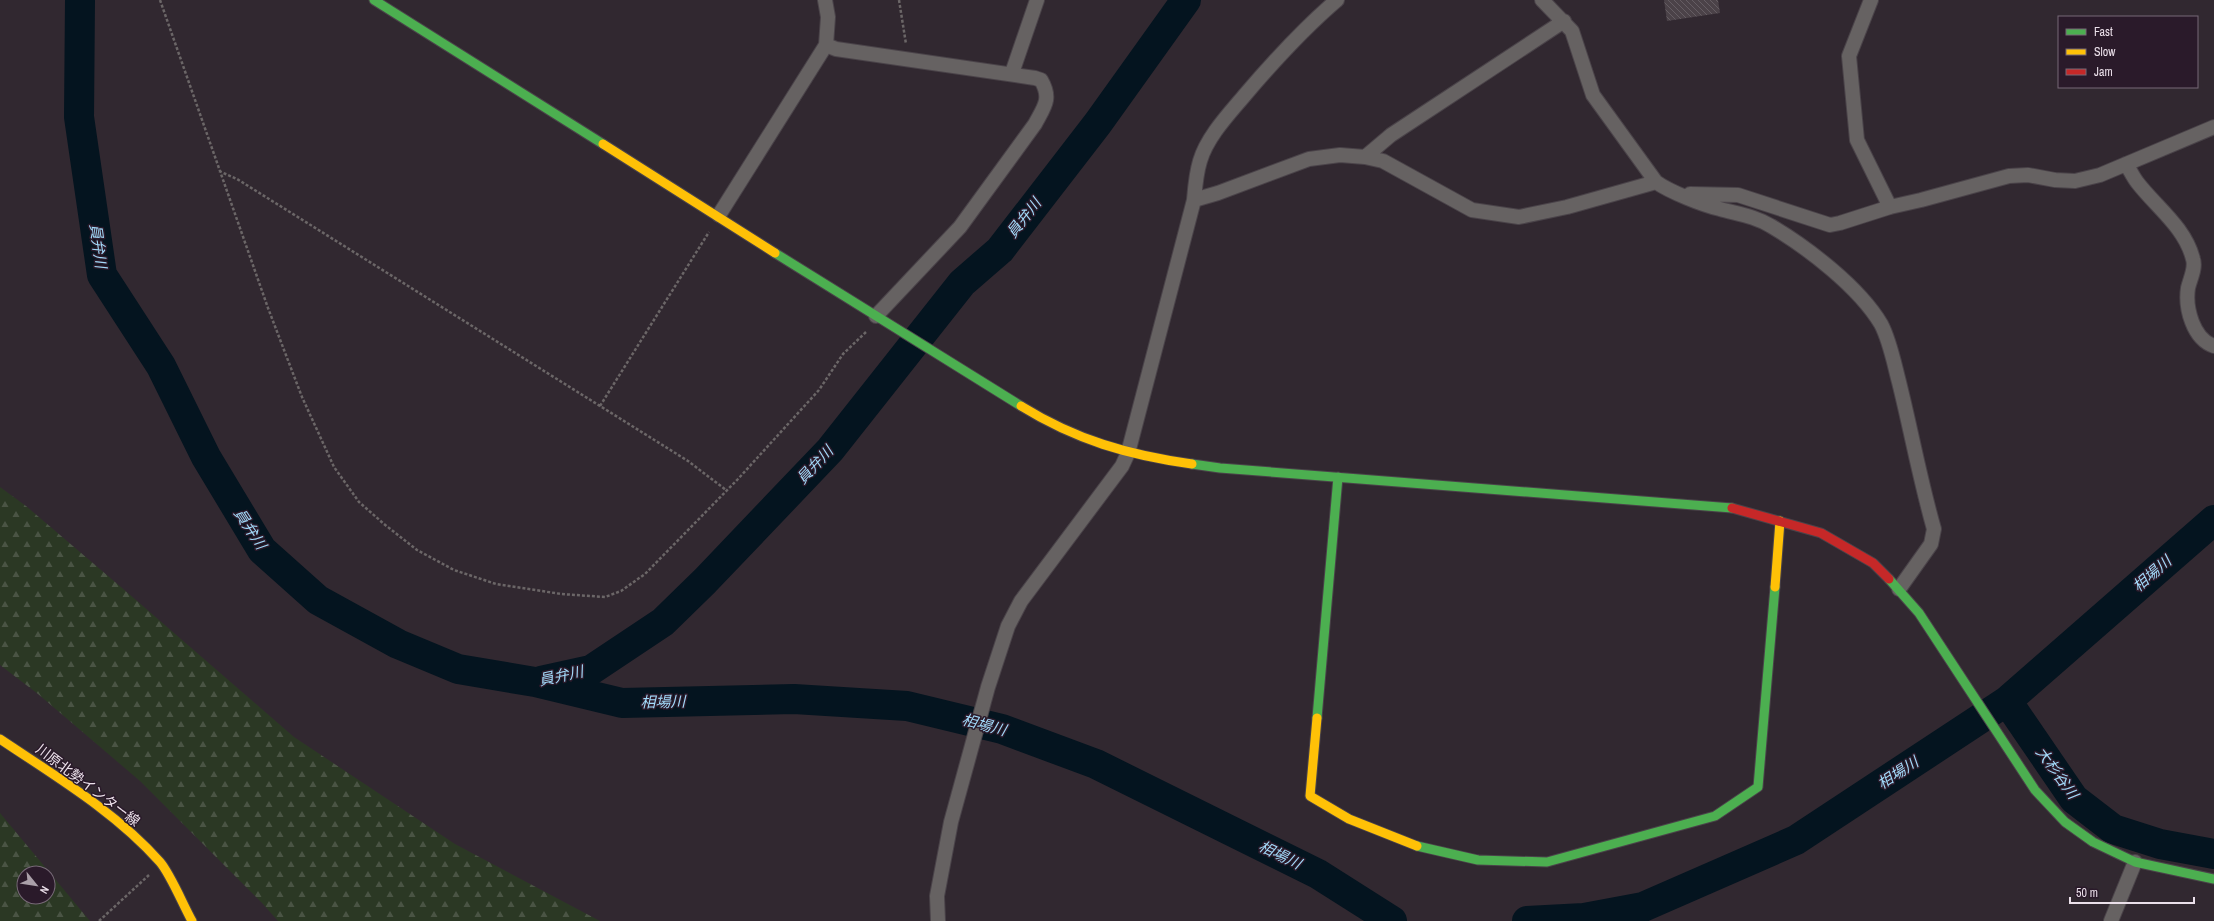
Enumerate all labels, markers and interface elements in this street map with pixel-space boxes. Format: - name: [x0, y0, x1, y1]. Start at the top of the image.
- legend: [2058, 16, 2198, 88]
- text: Fast: [2094, 24, 2113, 40]
- text: Slow: [2094, 44, 2116, 60]
- text: Jam: [2094, 64, 2113, 80]
- water label: 員弁川: [1001, 192, 1047, 242]
- water label: 員弁川: [85, 222, 112, 272]
- water label: 員弁川: [792, 440, 839, 488]
- water label: 員弁川: [229, 504, 273, 555]
- water label: 相場川: [2128, 550, 2177, 596]
- water label: 員弁川: [537, 660, 587, 690]
- water label: 相場川: [640, 691, 688, 712]
- water label: 相場川: [960, 709, 1011, 741]
- street label: 川原北勢インター線: [32, 740, 144, 830]
- water label: 大杉谷川: [2031, 742, 2085, 805]
- water label: 相場川: [1873, 750, 1924, 794]
- water label: 相場川: [1255, 835, 1307, 875]
- north arrow: [16, 865, 56, 905]
- scale bar: [2070, 879, 2194, 905]
- text: N: [37, 884, 52, 896]
- text: 50 m: [2076, 885, 2098, 901]

